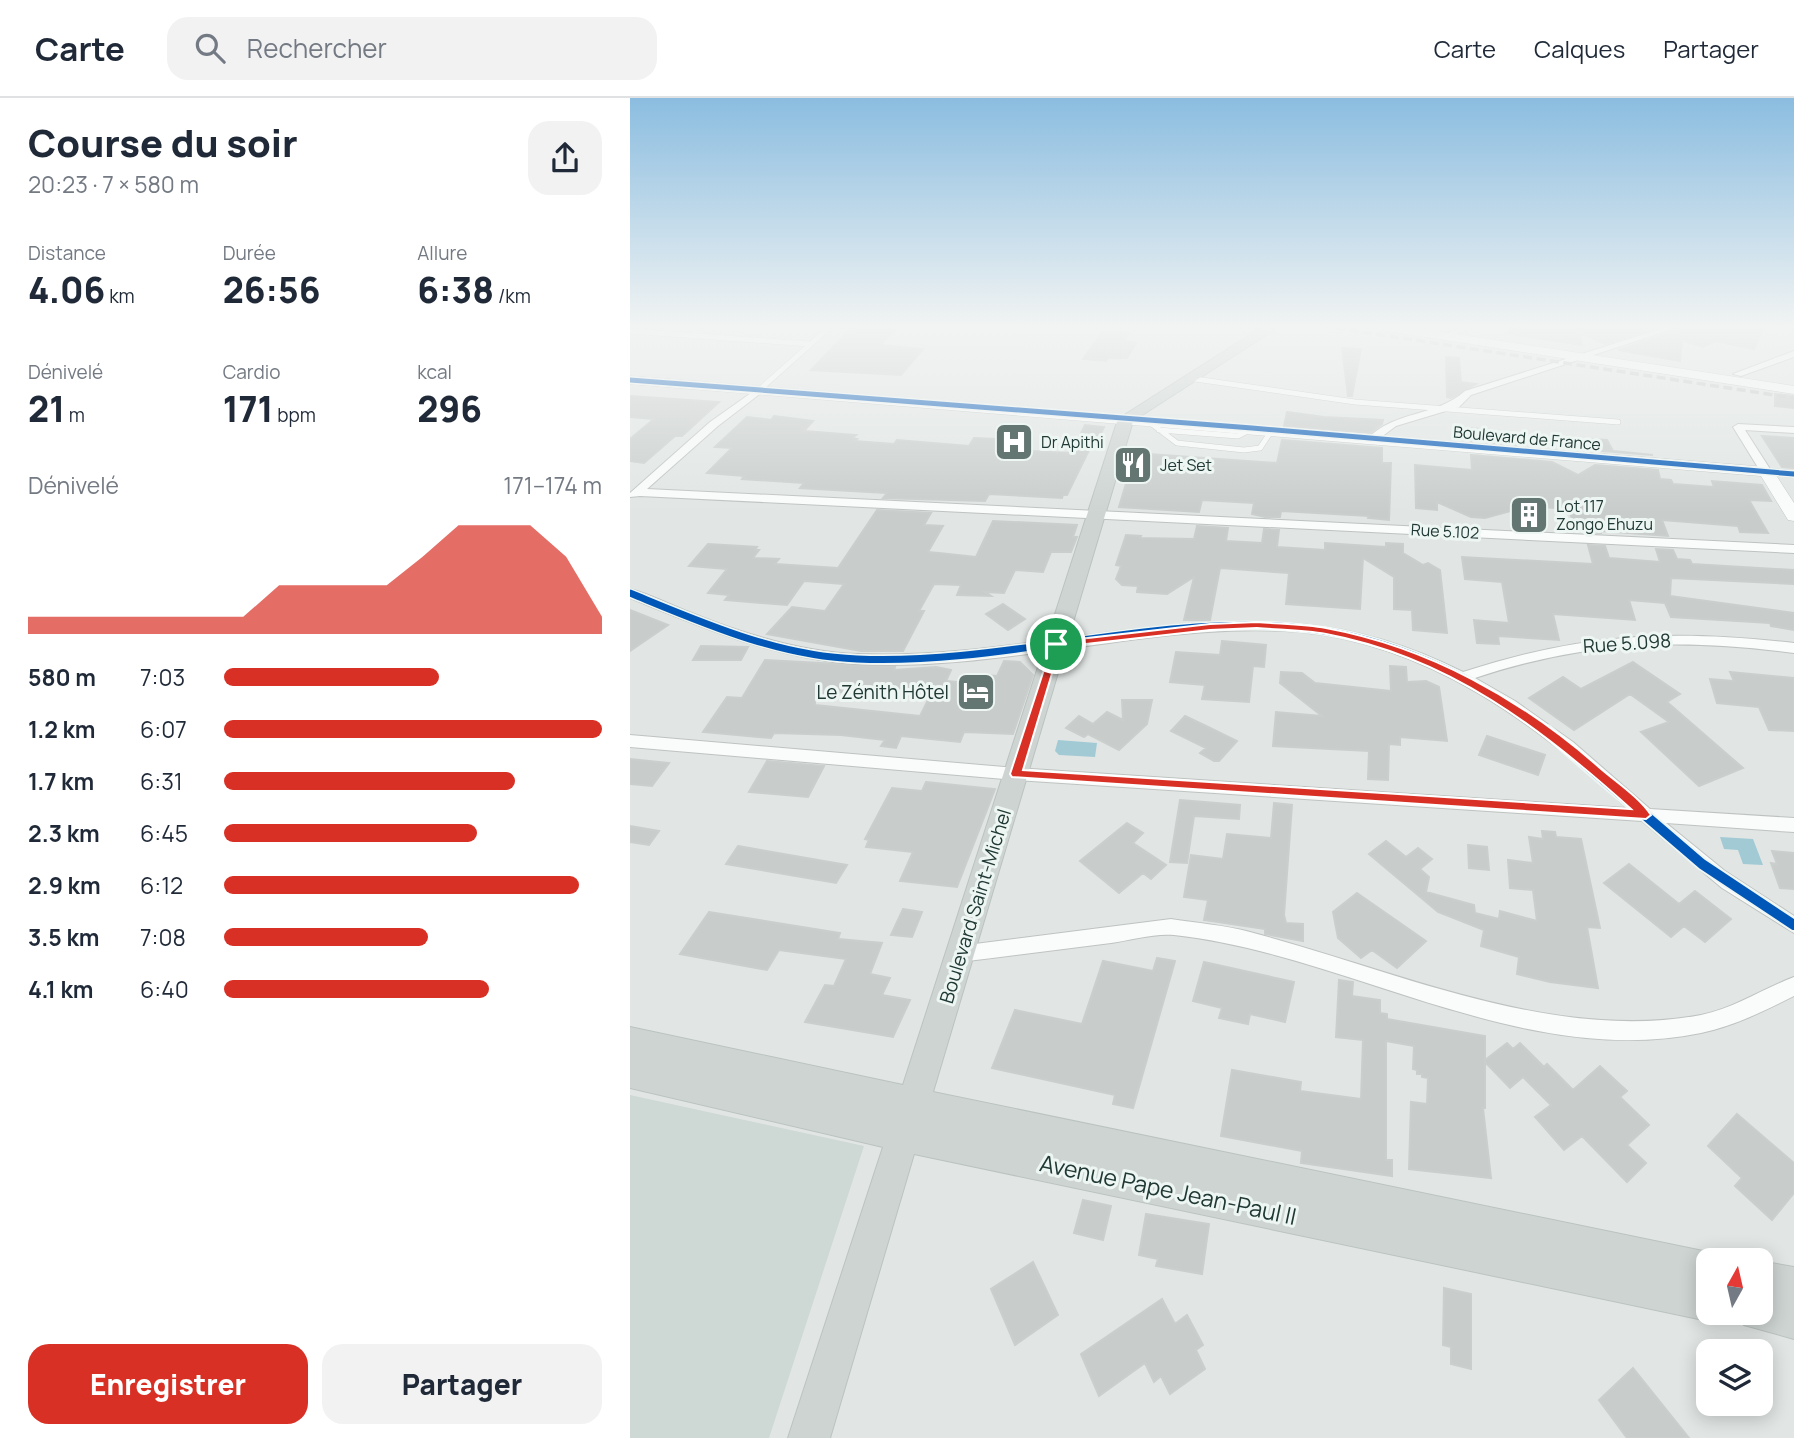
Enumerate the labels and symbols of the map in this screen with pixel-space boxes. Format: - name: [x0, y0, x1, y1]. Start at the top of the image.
- hospital icon: Dr Apithi: [993, 421, 1035, 463]
- street label: Boulevard de France: [1452, 421, 1602, 455]
- place label: Dr Apithi: [1041, 431, 1104, 453]
- restaurant icon: Jet Set: [1112, 444, 1154, 486]
- place label: Jet Set: [1160, 454, 1212, 476]
- building icon: Lot 117 Zongo Ehuzu: [1508, 494, 1550, 536]
- place label: Lot 117 Zongo Ehuzu: [1556, 495, 1653, 535]
- street label: Rue 5.102: [1410, 518, 1480, 544]
- pin: [1026, 614, 1086, 674]
- street label: Rue 5.098: [1582, 627, 1672, 659]
- hotel icon: Le Zénith Hôtel: [955, 671, 997, 713]
- place label: Le Zénith Hôtel: [816, 679, 949, 705]
- street label: Boulevard Saint-Michel: [933, 806, 1017, 1006]
- street label: Avenue Pape Jean-Paul II: [1037, 1146, 1299, 1232]
- north arrow: [1696, 1248, 1773, 1325]

